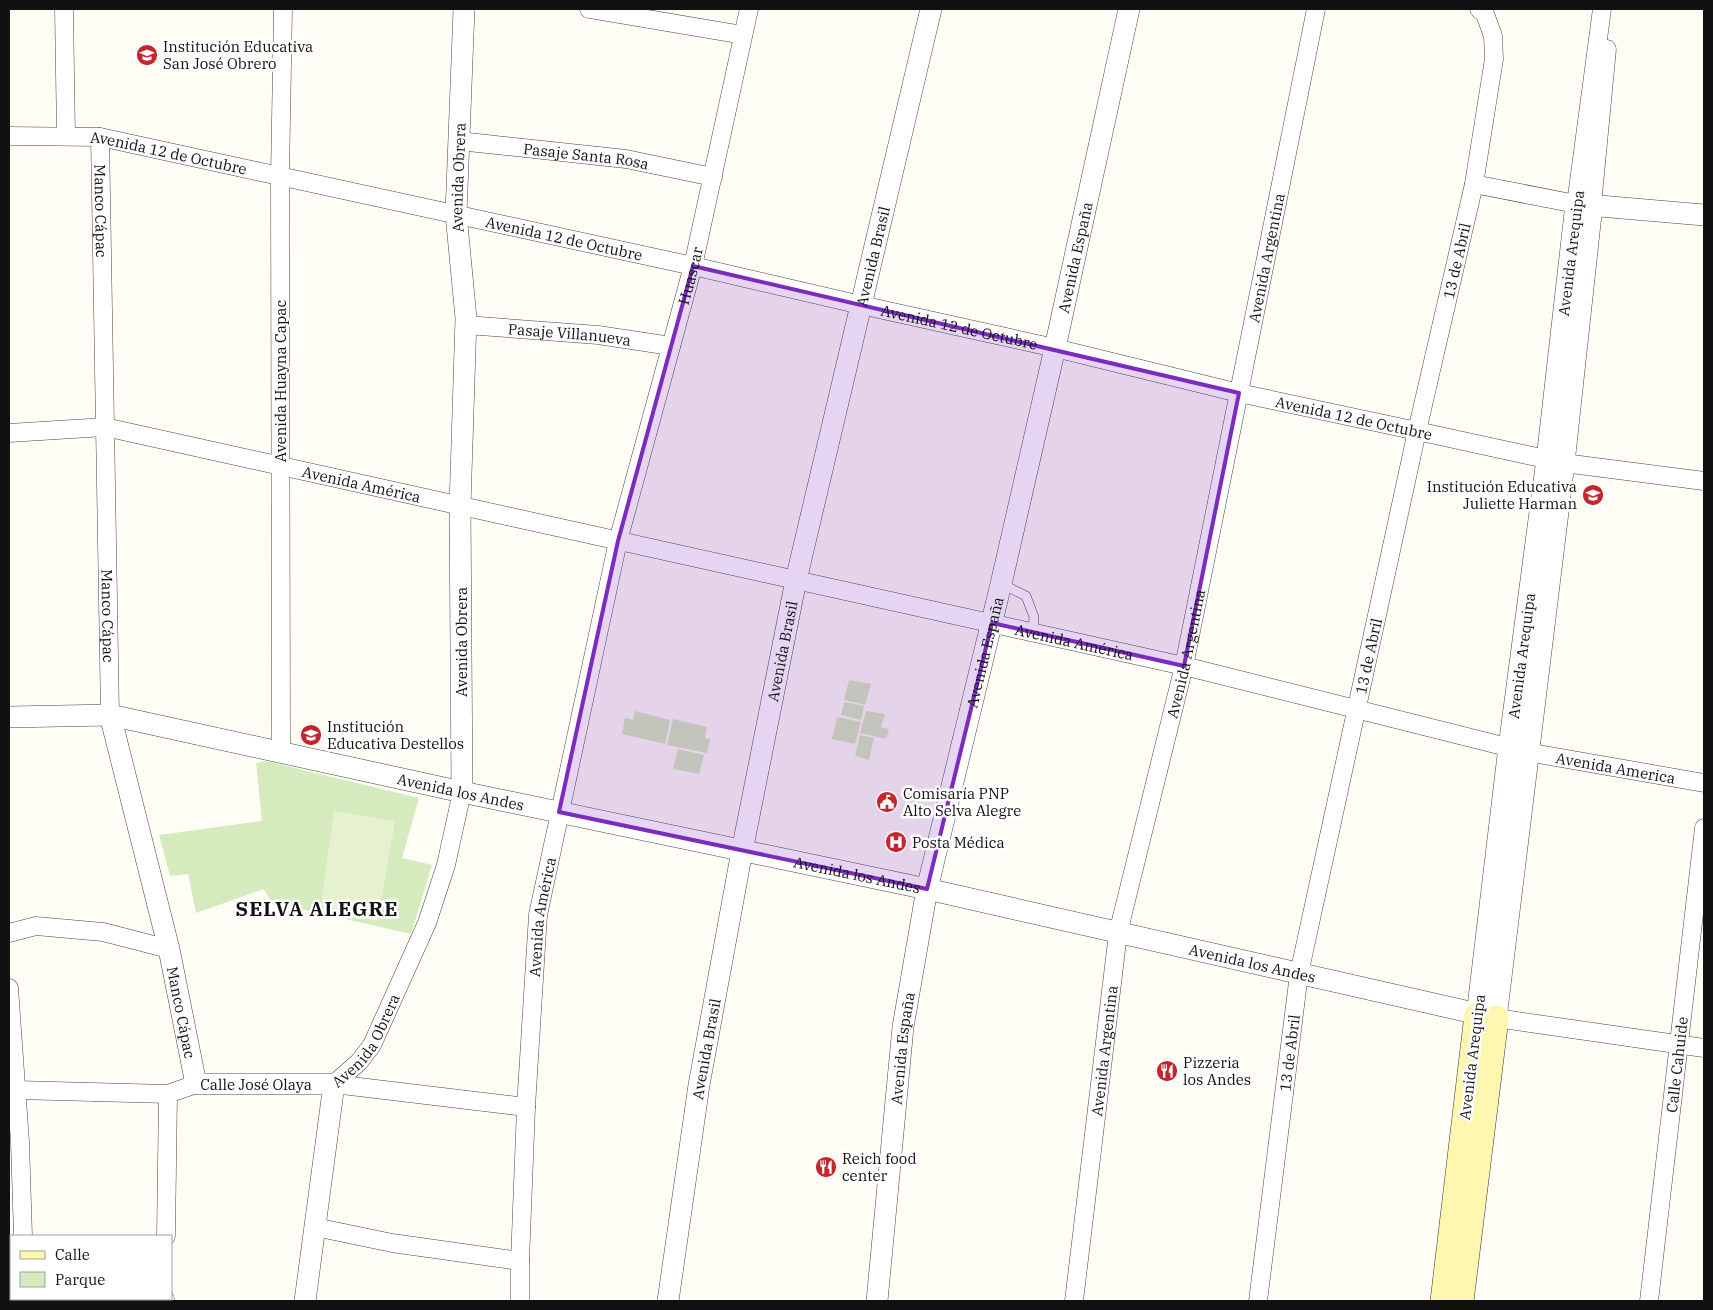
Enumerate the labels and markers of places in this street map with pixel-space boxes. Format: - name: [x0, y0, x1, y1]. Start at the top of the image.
- place label: Institución Educativa San José Obrero: [163, 37, 313, 73]
- school or university icon: Institución Educativa San José Obrero: [135, 43, 159, 67]
- place label: Institución Educativa Juliette Harman: [1427, 477, 1577, 513]
- school or university icon: Institución Educativa Juliette Harman: [1581, 483, 1605, 507]
- place label: Institución Educativa Destellos: [327, 717, 464, 753]
- school or university icon: Institución Educativa Destellos: [299, 723, 323, 747]
- place label: Comisaría PNP Alto Selva Alegre: [903, 784, 1021, 820]
- public building icon: Comisaría PNP Alto Selva Alegre: [875, 790, 899, 814]
- hospital icon: Posta Médica: [884, 830, 908, 854]
- place label: Posta Médica: [912, 833, 1005, 852]
- place label: Pizzeria los Andes: [1183, 1053, 1251, 1089]
- restaurant icon: Pizzeria los Andes: [1155, 1059, 1179, 1083]
- place label: Reich food center: [842, 1149, 917, 1185]
- restaurant icon: Reich food center: [814, 1155, 838, 1179]

